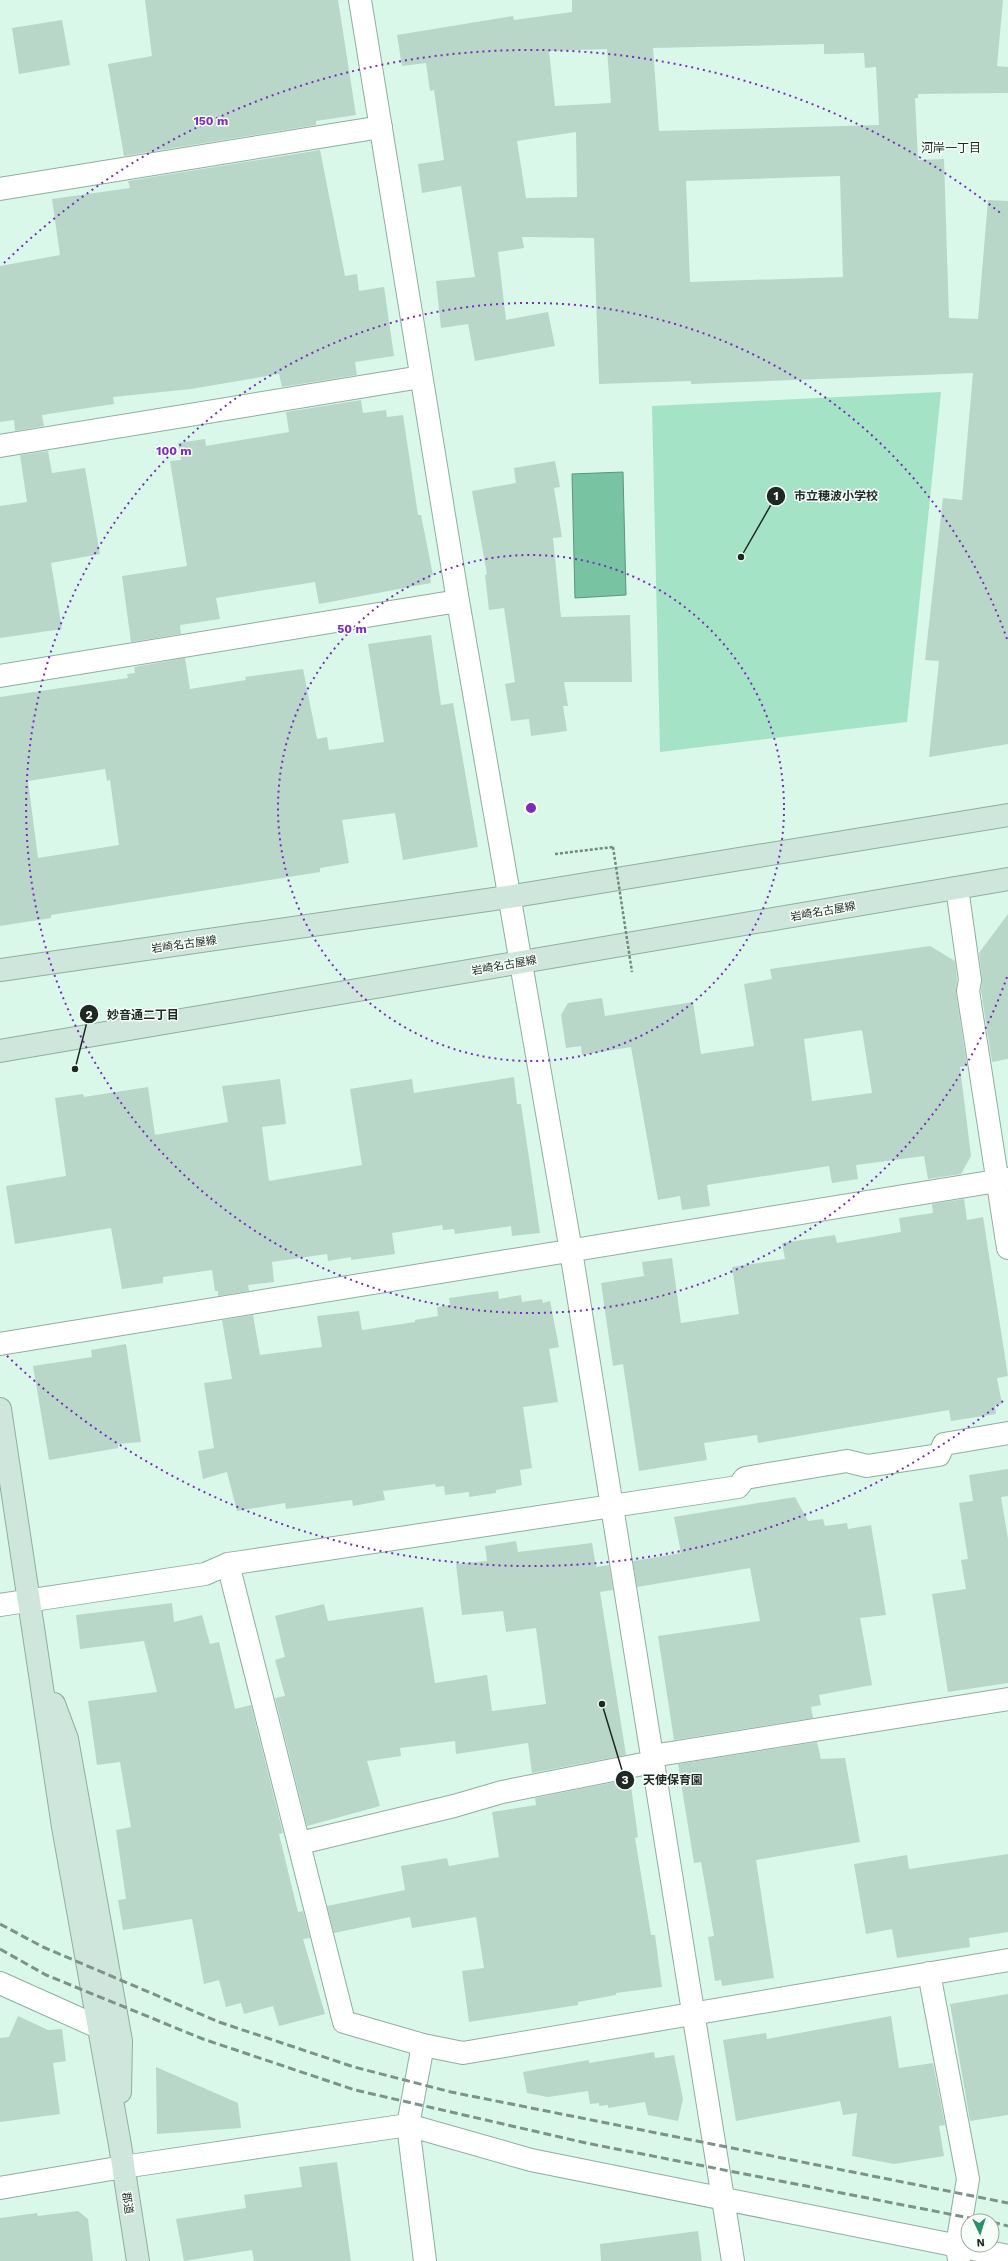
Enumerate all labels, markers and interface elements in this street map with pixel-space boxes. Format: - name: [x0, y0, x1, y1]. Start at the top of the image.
- text: 150 m: [194, 114, 228, 128]
- district label: 河岸一丁目: [921, 141, 981, 155]
- text: 100 m: [156, 444, 192, 458]
- callout: 市立穂波小学校: [766, 484, 886, 508]
- text: 1: [773, 489, 779, 503]
- text: 市立穂波小学校: [794, 489, 878, 503]
- text: 50 m: [337, 622, 367, 636]
- centre of rings: [524, 801, 538, 815]
- street label: 岩崎名古屋線: [789, 899, 857, 924]
- street label: 岩崎名古屋線: [150, 933, 218, 956]
- street label: 岩崎名古屋線: [470, 953, 538, 978]
- callout: 妙音通二丁目: [79, 1002, 187, 1026]
- text: 2: [85, 1008, 93, 1022]
- text: 妙音通二丁目: [107, 1008, 179, 1022]
- callout: 天使保育園: [615, 1768, 711, 1792]
- text: 3: [621, 1773, 629, 1787]
- text: 天使保育園: [643, 1773, 703, 1787]
- street label: 郡道: [119, 2191, 136, 2215]
- north arrow: [960, 2213, 1000, 2253]
- text: N: [976, 2236, 985, 2249]

